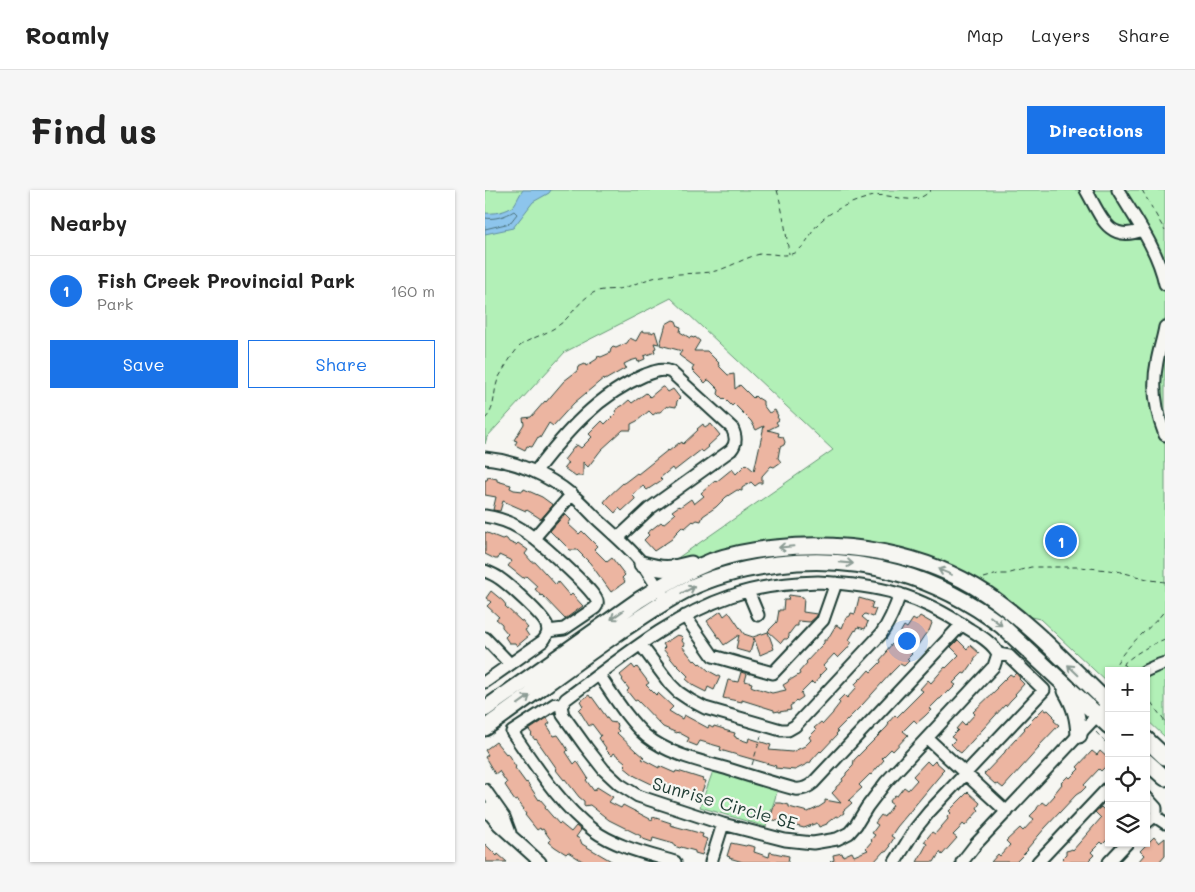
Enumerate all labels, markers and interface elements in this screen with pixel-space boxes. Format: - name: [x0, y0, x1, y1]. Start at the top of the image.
- text: Roamly: [25, 19, 109, 50]
- text: Map: [967, 23, 1003, 47]
- text: Layers: [1031, 23, 1090, 47]
- text: Share: [1118, 23, 1170, 47]
- button: Directions: [1027, 106, 1165, 154]
- text: Find us: [30, 107, 157, 153]
- text: Nearby: [50, 209, 127, 236]
- text: Fish Creek Provincial Park: [97, 268, 355, 293]
- text: 1: [62, 280, 70, 301]
- text: 160 m: [390, 280, 435, 301]
- text: Park: [97, 293, 133, 314]
- button: Save: [50, 340, 238, 388]
- button: Share: [248, 340, 435, 388]
- pin: 1: [1045, 522, 1077, 560]
- one-way arrow: [778, 542, 794, 552]
- one-way arrow: [838, 558, 854, 568]
- one-way arrow: [938, 567, 953, 577]
- one-way arrow: [680, 584, 695, 594]
- one-way arrow: [610, 610, 624, 620]
- one-way arrow: [989, 616, 1002, 627]
- your location: [894, 628, 920, 654]
- one-way arrow: [1067, 664, 1080, 676]
- map controls: [1105, 667, 1150, 847]
- button: +: [1105, 667, 1150, 712]
- one-way arrow: [517, 694, 530, 705]
- button: −: [1105, 712, 1150, 757]
- button: locate: [1105, 757, 1150, 802]
- street label: Sunrise Circle SE: [650, 771, 800, 835]
- button: layers: [1105, 802, 1150, 847]

